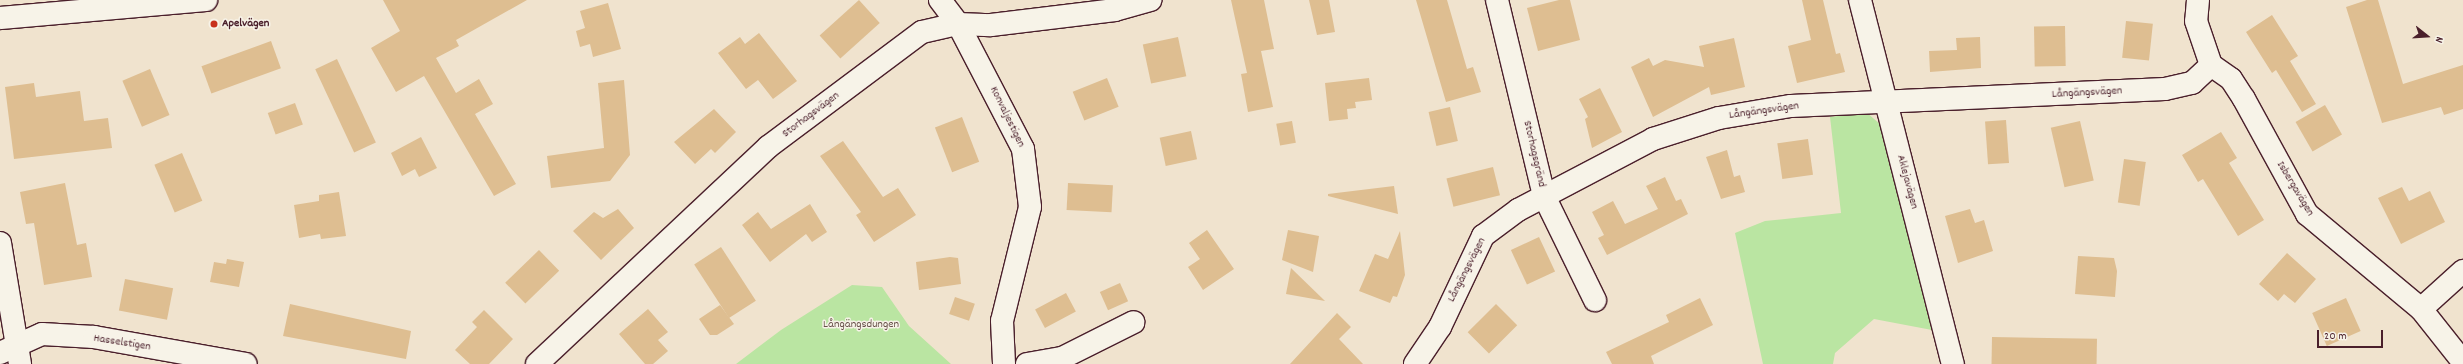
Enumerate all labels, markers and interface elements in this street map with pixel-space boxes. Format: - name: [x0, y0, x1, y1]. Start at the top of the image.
- north arrow: [2407, 16, 2447, 56]
- place label: Apelvägen: [222, 17, 269, 31]
- marker: Apelvägen: [209, 19, 219, 29]
- text: N: [2430, 35, 2447, 44]
- street label: Konvaljestigen: [986, 84, 1028, 150]
- street label: Långängsvägen: [2051, 84, 2123, 102]
- street label: Storhagsvägen: [780, 89, 842, 141]
- street label: Långängsvägen: [1728, 99, 1800, 123]
- street label: Storhagsgränd: [1519, 119, 1549, 189]
- street label: Aklejavägen: [1893, 153, 1921, 211]
- street label: Isbergavägen: [2273, 159, 2317, 219]
- street label: Långängsvägen: [1445, 235, 1489, 305]
- park label: Långängsdungen: [823, 318, 899, 332]
- scale bar: [2319, 322, 2385, 348]
- text: 20 m: [2324, 328, 2347, 345]
- street label: Hasselstigen: [92, 331, 152, 355]

